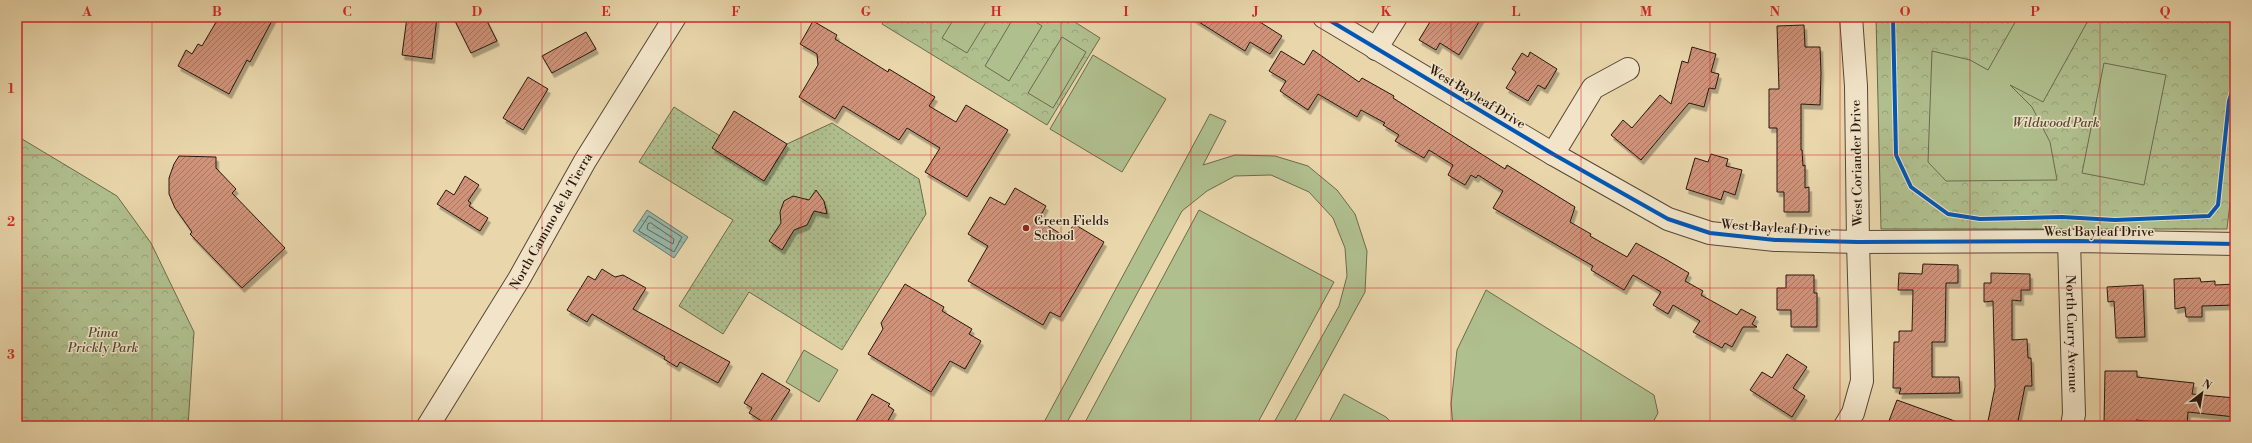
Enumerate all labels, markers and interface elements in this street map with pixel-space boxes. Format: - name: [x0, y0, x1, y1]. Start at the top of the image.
- text: A: [81, 4, 92, 20]
- text: B: [212, 4, 222, 20]
- text: C: [342, 4, 352, 20]
- text: D: [472, 4, 482, 20]
- text: E: [601, 4, 611, 20]
- text: F: [731, 4, 741, 20]
- text: G: [861, 4, 872, 20]
- text: H: [991, 4, 1002, 20]
- text: I: [1123, 4, 1129, 20]
- text: J: [1251, 4, 1259, 20]
- text: K: [1381, 4, 1392, 20]
- text: L: [1512, 4, 1521, 20]
- text: M: [1640, 4, 1652, 20]
- text: N: [1770, 4, 1781, 20]
- text: O: [1900, 4, 1911, 20]
- text: P: [2030, 4, 2040, 20]
- text: Q: [2160, 4, 2171, 20]
- street label: West Bayleaf Drive: [1425, 61, 1529, 132]
- text: 1: [8, 81, 15, 97]
- street label: West Coriander Drive: [1848, 99, 1866, 227]
- park label: Wildwood Park: [2013, 115, 2100, 131]
- street label: North Camino de la Tierra: [506, 149, 596, 293]
- place label: Green Fields School: [1034, 213, 1109, 244]
- text: 2: [7, 214, 15, 230]
- street label: West Bayleaf Drive: [1720, 216, 1832, 240]
- marker: Green Fields School: [1021, 223, 1031, 233]
- street label: West Bayleaf Drive: [2043, 224, 2154, 240]
- street label: North Curry Avenue: [2062, 275, 2081, 394]
- park label: Pima Prickly Park: [67, 325, 139, 356]
- text: 3: [7, 347, 15, 363]
- north arrow: [2182, 373, 2222, 413]
- text: N: [2199, 377, 2214, 394]

